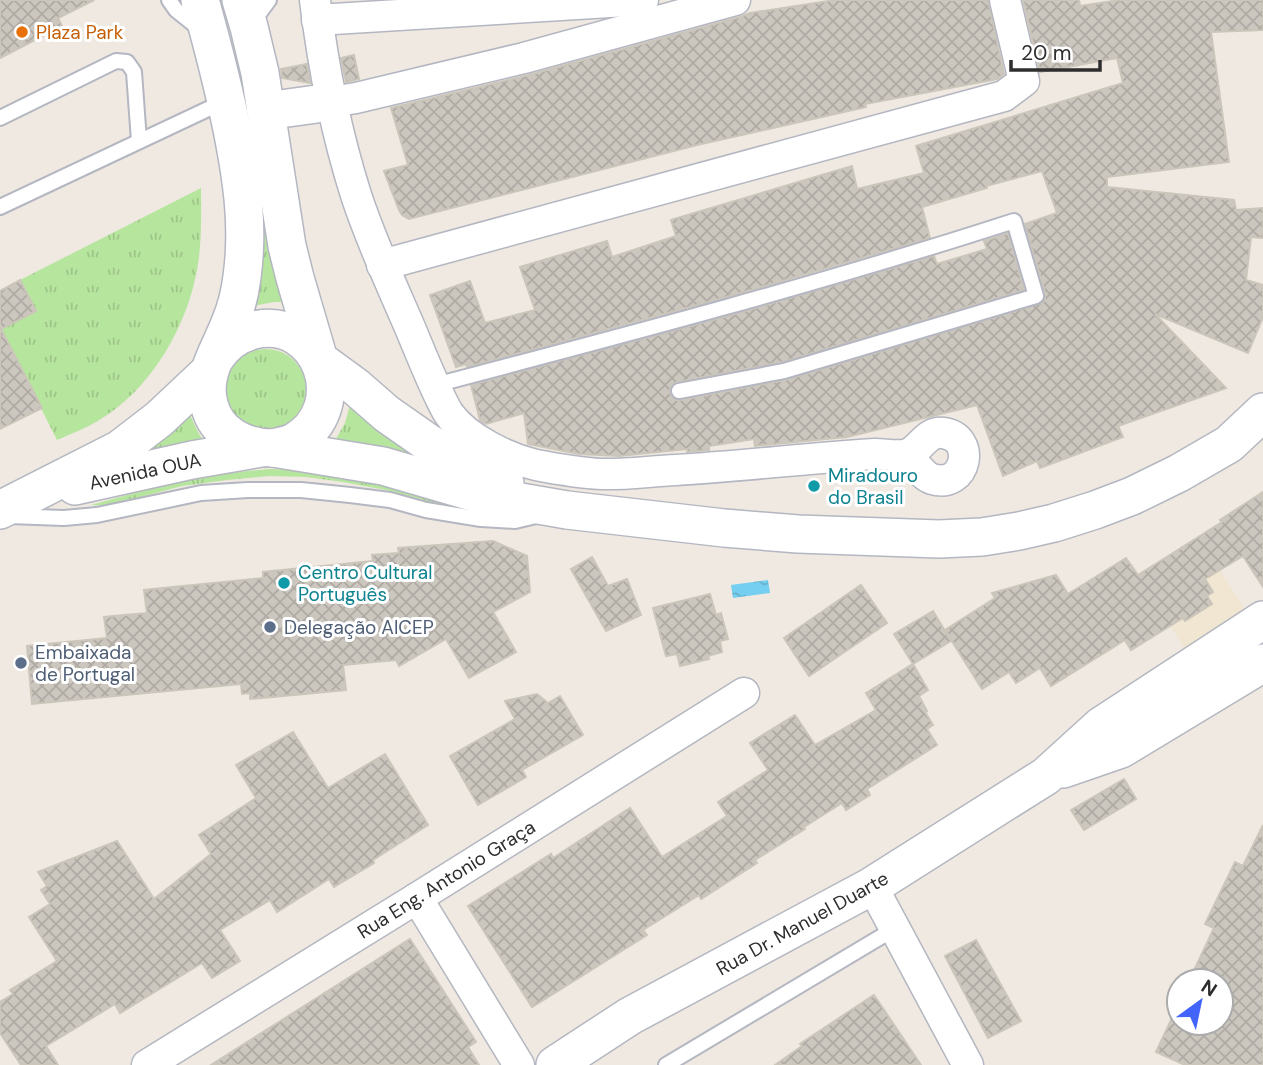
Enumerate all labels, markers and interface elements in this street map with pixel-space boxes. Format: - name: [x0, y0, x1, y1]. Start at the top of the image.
- place label: Plaza Park: [36, 20, 124, 45]
- marker: Plaza Park: [14, 24, 30, 40]
- scale bar: [1011, 28, 1100, 72]
- text: 20 m: [1021, 39, 1072, 67]
- street label: Avenida OUA: [87, 447, 204, 496]
- place label: Miradouro do Brasil: [828, 463, 918, 510]
- marker: Miradouro do Brasil: [806, 478, 822, 494]
- place label: Centro Cultural Português: [298, 560, 432, 607]
- marker: Centro Cultural Português: [276, 575, 292, 591]
- place label: Delegação AICEP: [284, 615, 434, 640]
- marker: Delegação AICEP: [262, 619, 278, 635]
- place label: Embaixada de Portugal: [35, 640, 135, 687]
- marker: Embaixada de Portugal: [13, 655, 29, 671]
- street label: Rua Eng. Antonio Graça: [353, 814, 540, 944]
- street label: Rua Dr. Manuel Duarte: [712, 866, 893, 981]
- north arrow: [1165, 967, 1235, 1037]
- text: N: [1196, 974, 1222, 1002]

